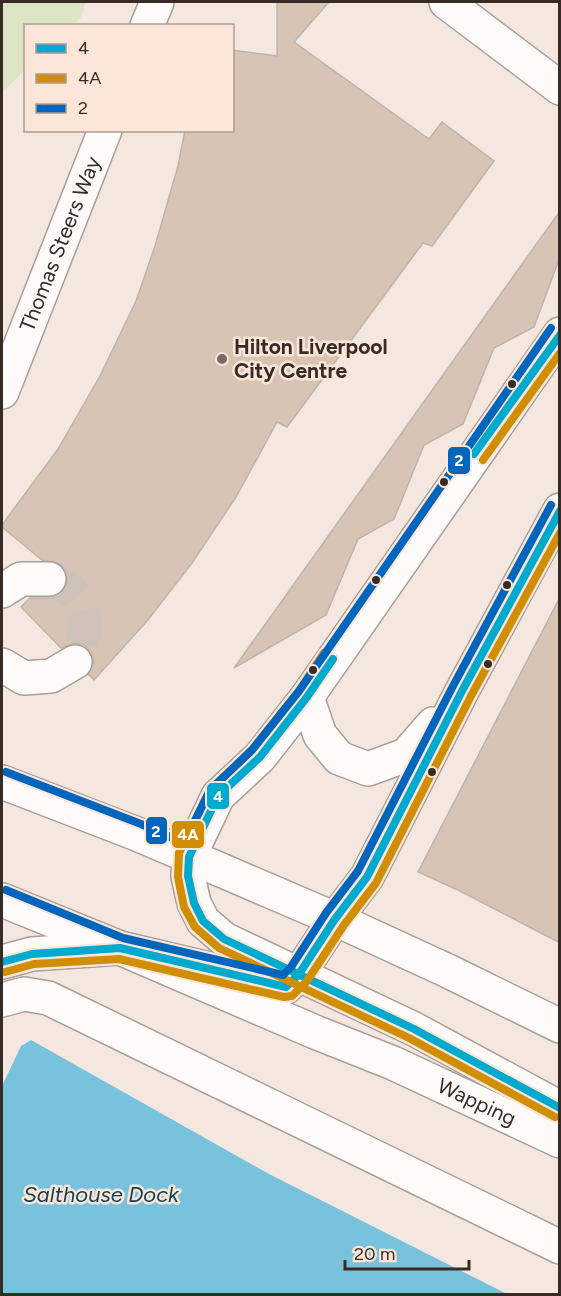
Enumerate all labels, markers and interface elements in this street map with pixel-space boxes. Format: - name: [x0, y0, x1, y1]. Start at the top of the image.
- legend: [24, 24, 234, 132]
- text: 4: [78, 37, 89, 59]
- text: 4A: [78, 67, 101, 89]
- text: 2: [78, 97, 88, 119]
- street label: Thomas Steers Way: [14, 153, 105, 335]
- place label: Hilton Liverpool City Centre: [234, 334, 388, 383]
- marker: Hilton Liverpool City Centre: [215, 352, 229, 366]
- unlabelled marker: [506, 378, 518, 390]
- line badge: 2: [447, 446, 471, 475]
- text: 2: [454, 451, 464, 470]
- unlabelled marker: [438, 476, 450, 488]
- unlabelled marker: [370, 574, 382, 586]
- unlabelled marker: [501, 579, 513, 591]
- unlabelled marker: [482, 658, 494, 670]
- unlabelled marker: [307, 664, 319, 676]
- unlabelled marker: [426, 766, 438, 778]
- line badge: 4: [206, 782, 230, 810]
- text: 4: [213, 787, 223, 806]
- line badge: 2: [145, 816, 168, 845]
- line badge: 4A: [171, 820, 205, 849]
- text: 2: [151, 822, 161, 841]
- text: 4A: [177, 825, 199, 844]
- street label: Wapping: [434, 1073, 520, 1131]
- water label: Salthouse Dock: [23, 1181, 180, 1208]
- scale bar: [345, 1233, 470, 1271]
- text: 20 m: [354, 1243, 395, 1265]

